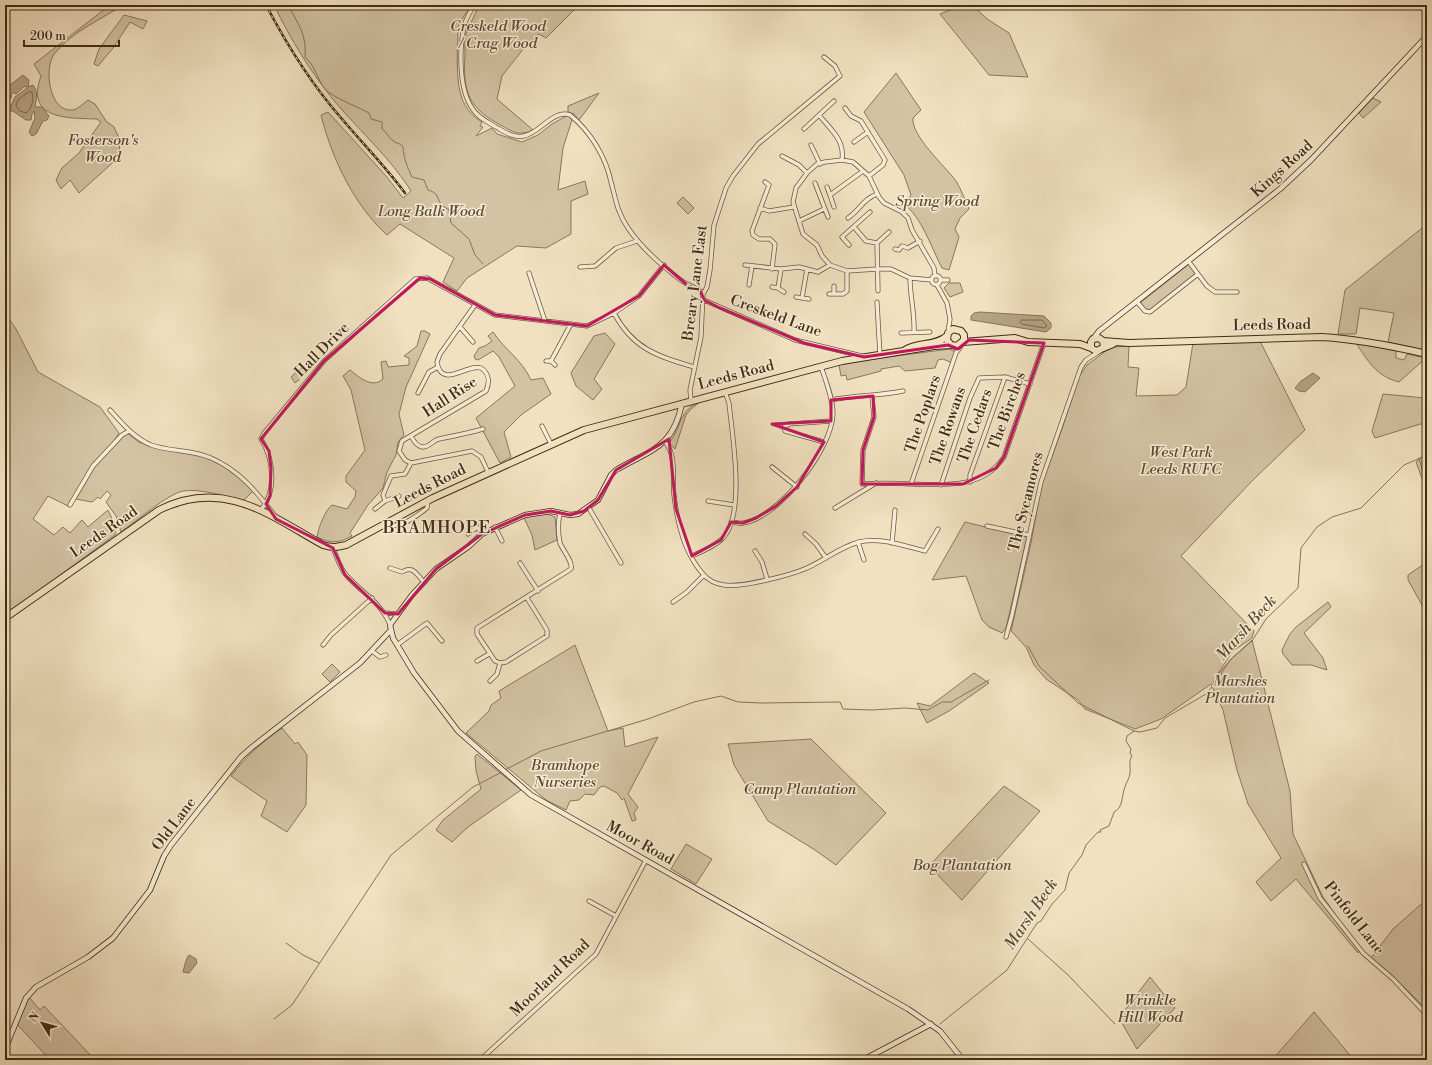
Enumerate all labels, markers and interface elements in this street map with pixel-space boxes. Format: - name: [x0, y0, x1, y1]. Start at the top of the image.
- park label: Creskeld Wood / Crag Wood: [450, 17, 547, 53]
- scale bar: [24, 22, 119, 48]
- text: 200 m: [30, 29, 66, 44]
- park label: Fosterson's Wood: [68, 131, 139, 167]
- street label: Kings Road: [1247, 136, 1317, 202]
- park label: Spring Wood: [895, 192, 979, 211]
- park label: Long Balk Wood: [377, 202, 485, 221]
- street label: Breary Lane East: [678, 223, 712, 343]
- street label: Creskeld Lane: [728, 291, 824, 341]
- street label: Leeds Road: [1233, 315, 1312, 335]
- street label: Hall Drive: [291, 319, 353, 381]
- street label: Leeds Road: [696, 356, 777, 394]
- street label: The Birches: [984, 369, 1030, 453]
- street label: Hall Rise: [419, 372, 481, 422]
- street label: The Poplars: [901, 372, 945, 456]
- street label: The Rowans: [926, 384, 970, 468]
- street label: The Cedars: [953, 387, 997, 465]
- park label: West Park Leeds RUFC: [1139, 443, 1222, 479]
- street label: The Sycamores: [1004, 450, 1048, 554]
- street label: Leeds Road: [391, 460, 470, 512]
- street label: Leeds Road: [67, 502, 142, 562]
- district label: BRAMHOPE: [382, 517, 491, 539]
- water label: Marsh Beck: [1211, 591, 1281, 665]
- park label: Marshes Plantation: [1204, 672, 1276, 708]
- park label: Bramhope Nurseries: [530, 756, 599, 792]
- park label: Camp Plantation: [744, 780, 857, 799]
- street label: Old Lane: [148, 794, 200, 854]
- street label: Moor Road: [603, 817, 678, 870]
- park label: Bog Plantation: [911, 856, 1012, 875]
- water label: Marsh Beck: [1000, 875, 1062, 953]
- street label: Pinfold Lane: [1319, 878, 1389, 958]
- street label: Moorland Road: [506, 935, 594, 1021]
- park label: Wrinkle Hill Wood: [1116, 991, 1183, 1027]
- north arrow: [22, 1003, 62, 1043]
- text: N: [27, 1010, 43, 1025]

